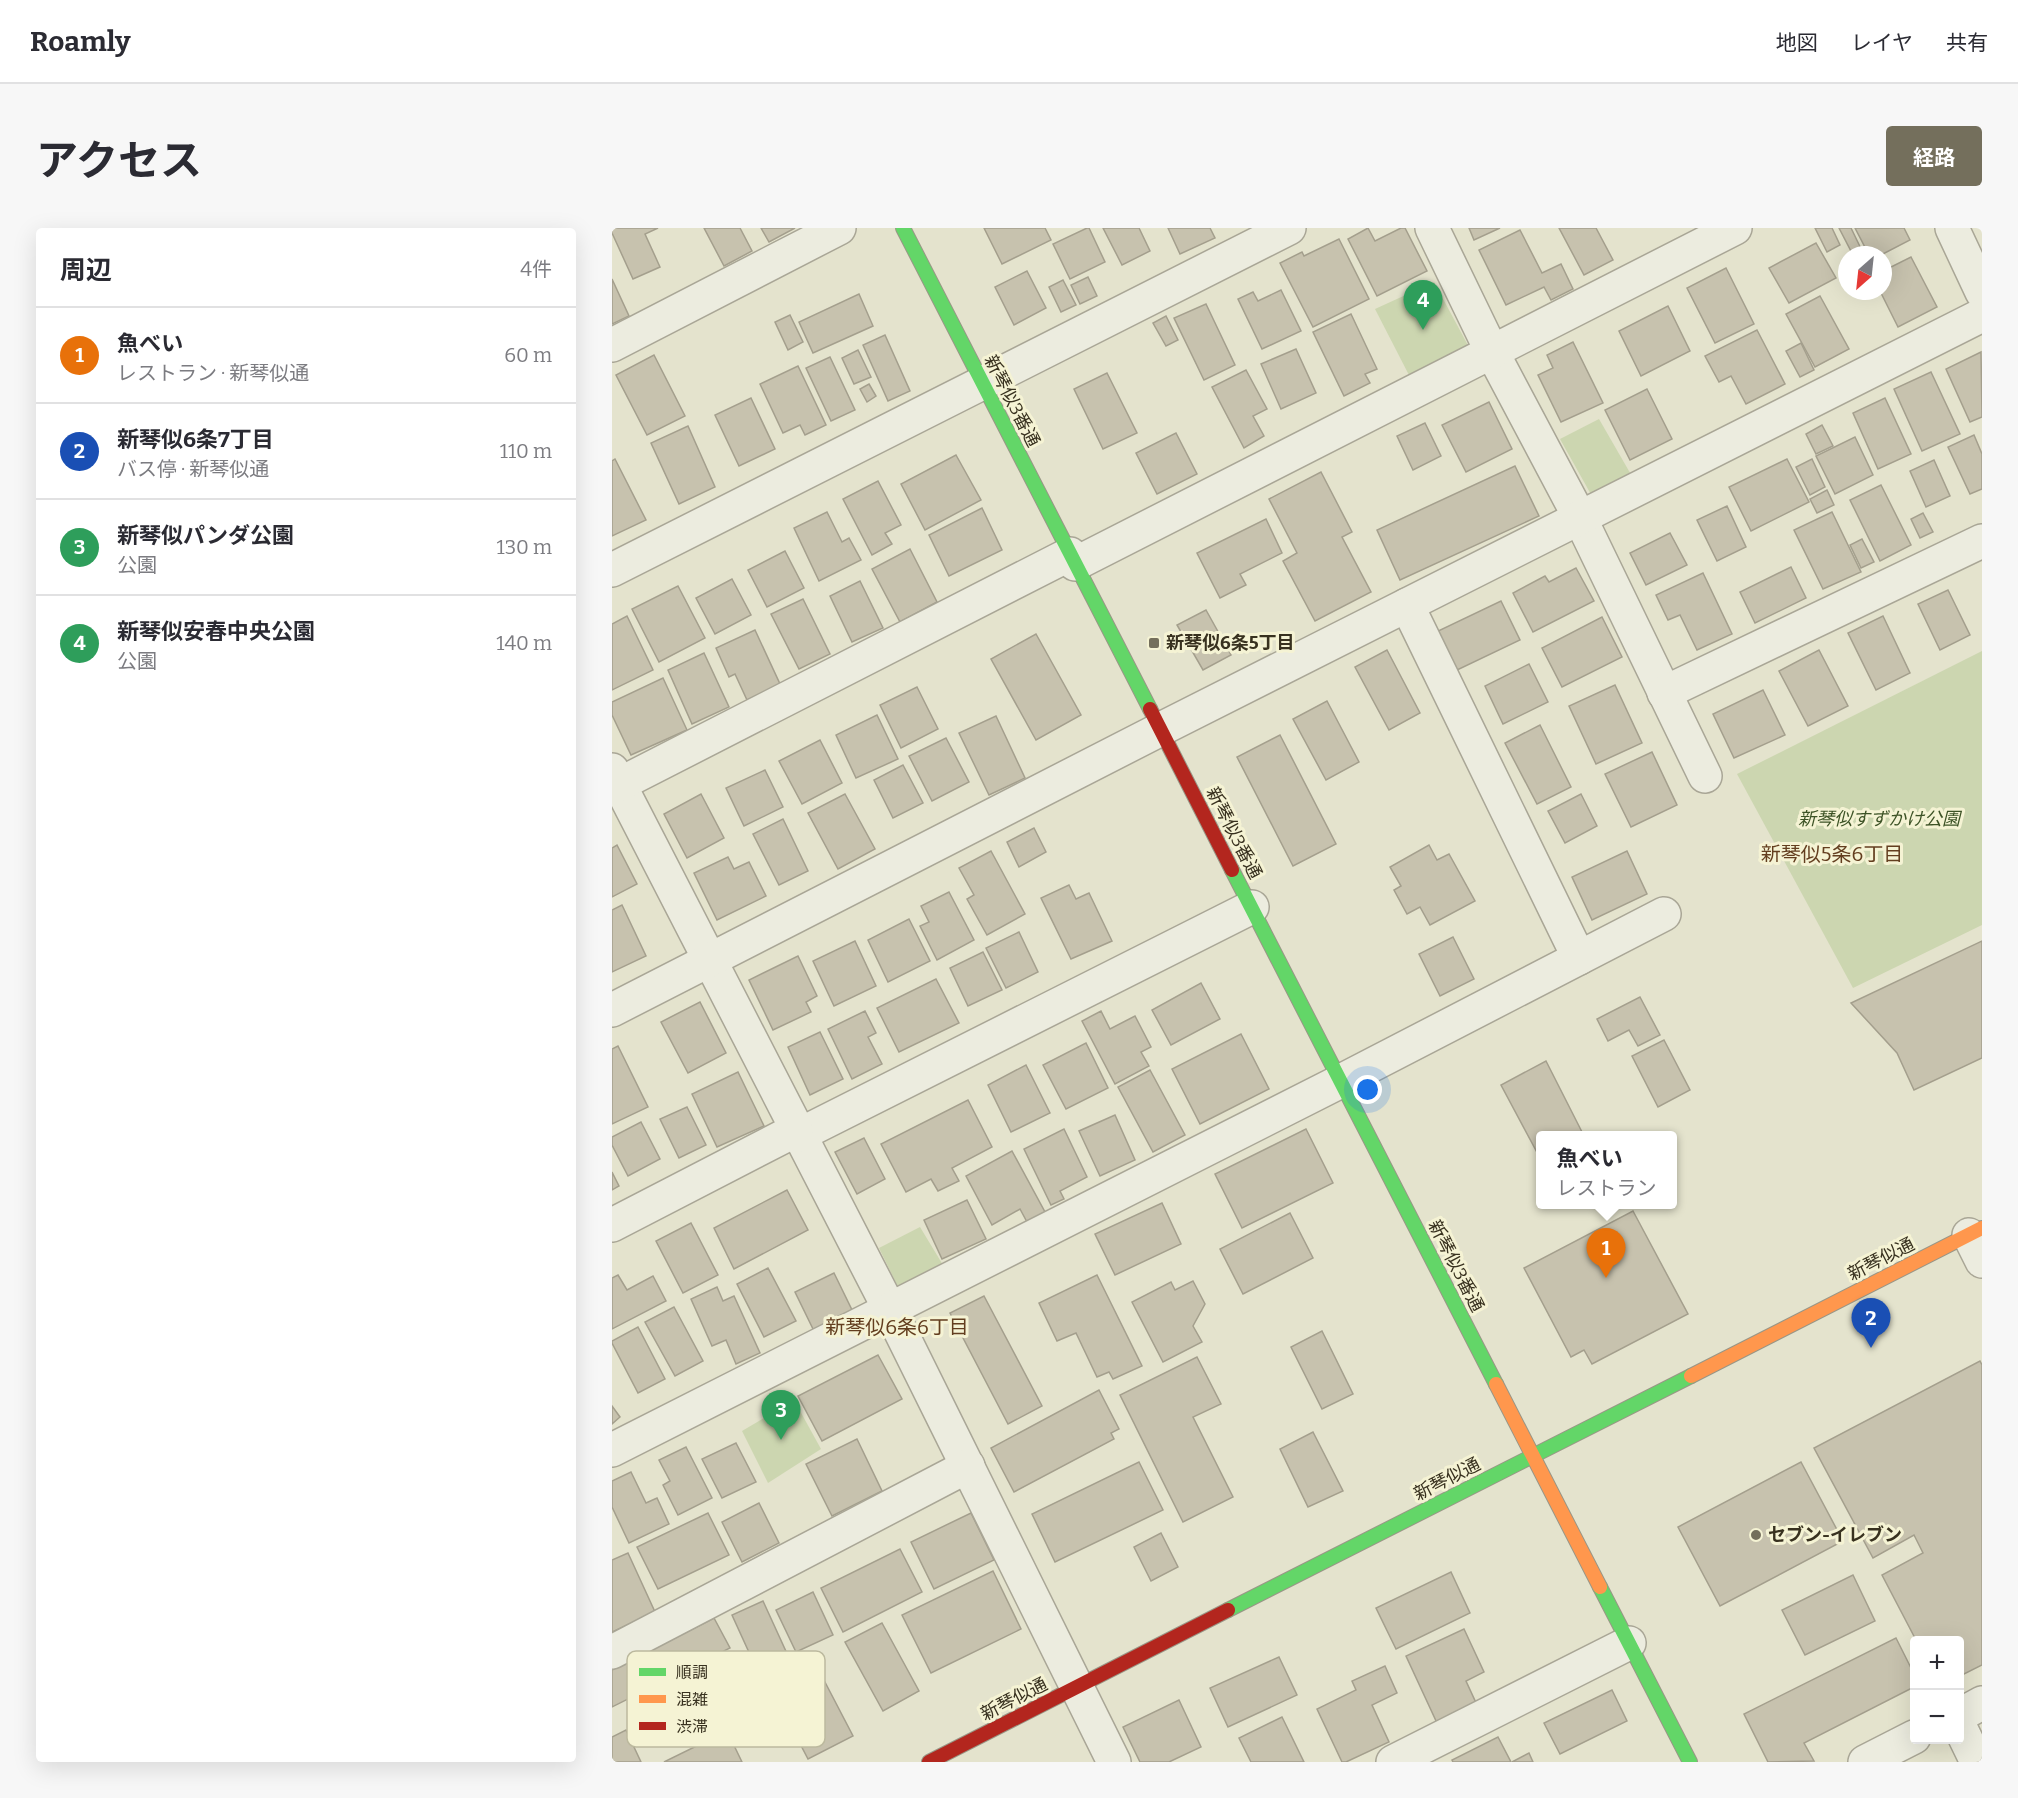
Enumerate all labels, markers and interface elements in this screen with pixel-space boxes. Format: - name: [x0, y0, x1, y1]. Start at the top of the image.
- text: Roamly: [30, 25, 131, 58]
- text: 地図: [1776, 30, 1818, 56]
- text: レイヤ: [1851, 30, 1913, 56]
- text: 共有: [1946, 30, 1988, 56]
- button: 経路: [1886, 126, 1982, 186]
- text: アクセス: [36, 136, 202, 186]
- north arrow: [1838, 246, 1892, 300]
- text: 周辺: [60, 255, 112, 286]
- text: 4件: [520, 257, 552, 281]
- pin: 4: [1404, 280, 1442, 330]
- text: 魚べい: [117, 330, 183, 357]
- text: 1: [75, 343, 84, 367]
- text: 60 m: [504, 343, 552, 367]
- street label: 新琴似3番通: [979, 351, 1045, 451]
- text: レストラン · 新琴似通: [117, 361, 309, 385]
- text: 新琴似6条7丁目: [117, 426, 274, 453]
- text: 2: [74, 439, 85, 463]
- text: 110 m: [500, 439, 552, 463]
- text: バス停 · 新琴似通: [117, 457, 269, 481]
- text: 新琴似パンダ公園: [117, 522, 294, 549]
- text: 3: [74, 535, 85, 559]
- text: 130 m: [497, 535, 552, 559]
- text: 公園: [117, 553, 157, 577]
- text: 新琴似安春中央公園: [117, 618, 315, 645]
- text: 4: [73, 631, 86, 655]
- text: 140 m: [496, 631, 552, 655]
- place label: 新琴似6条5丁目: [1166, 632, 1294, 654]
- marker: 新琴似6条5丁目: [1147, 636, 1161, 650]
- text: 公園: [117, 649, 157, 673]
- street label: 新琴似3番通: [1201, 783, 1267, 883]
- park label: 新琴似すずかけ公園: [1798, 808, 1963, 830]
- district label: 新琴似5条6丁目: [1761, 842, 1903, 866]
- your location: [1353, 1075, 1382, 1104]
- popup: [1536, 1131, 1677, 1209]
- text: 魚べい: [1557, 1145, 1623, 1172]
- text: レストラン: [1557, 1176, 1657, 1200]
- street label: 新琴似3番通: [1423, 1216, 1489, 1316]
- pin: 1: [1586, 1228, 1626, 1278]
- street label: 新琴似通: [1844, 1233, 1918, 1285]
- pin: 2: [1852, 1298, 1890, 1348]
- district label: 新琴似6条6丁目: [825, 1315, 969, 1339]
- pin: 3: [762, 1390, 800, 1440]
- street label: 新琴似通: [1410, 1453, 1484, 1505]
- place label: セブン-イレブン: [1768, 1524, 1902, 1546]
- marker: セブン-イレブン: [1749, 1528, 1763, 1542]
- map controls: [1910, 1636, 1964, 1744]
- button: +: [1910, 1636, 1964, 1690]
- legend: [627, 1651, 825, 1747]
- text: 順調: [676, 1663, 708, 1682]
- street label: 新琴似通: [977, 1673, 1051, 1725]
- text: 混雑: [676, 1690, 708, 1709]
- button: −: [1910, 1690, 1964, 1744]
- text: 渋滞: [676, 1717, 708, 1736]

